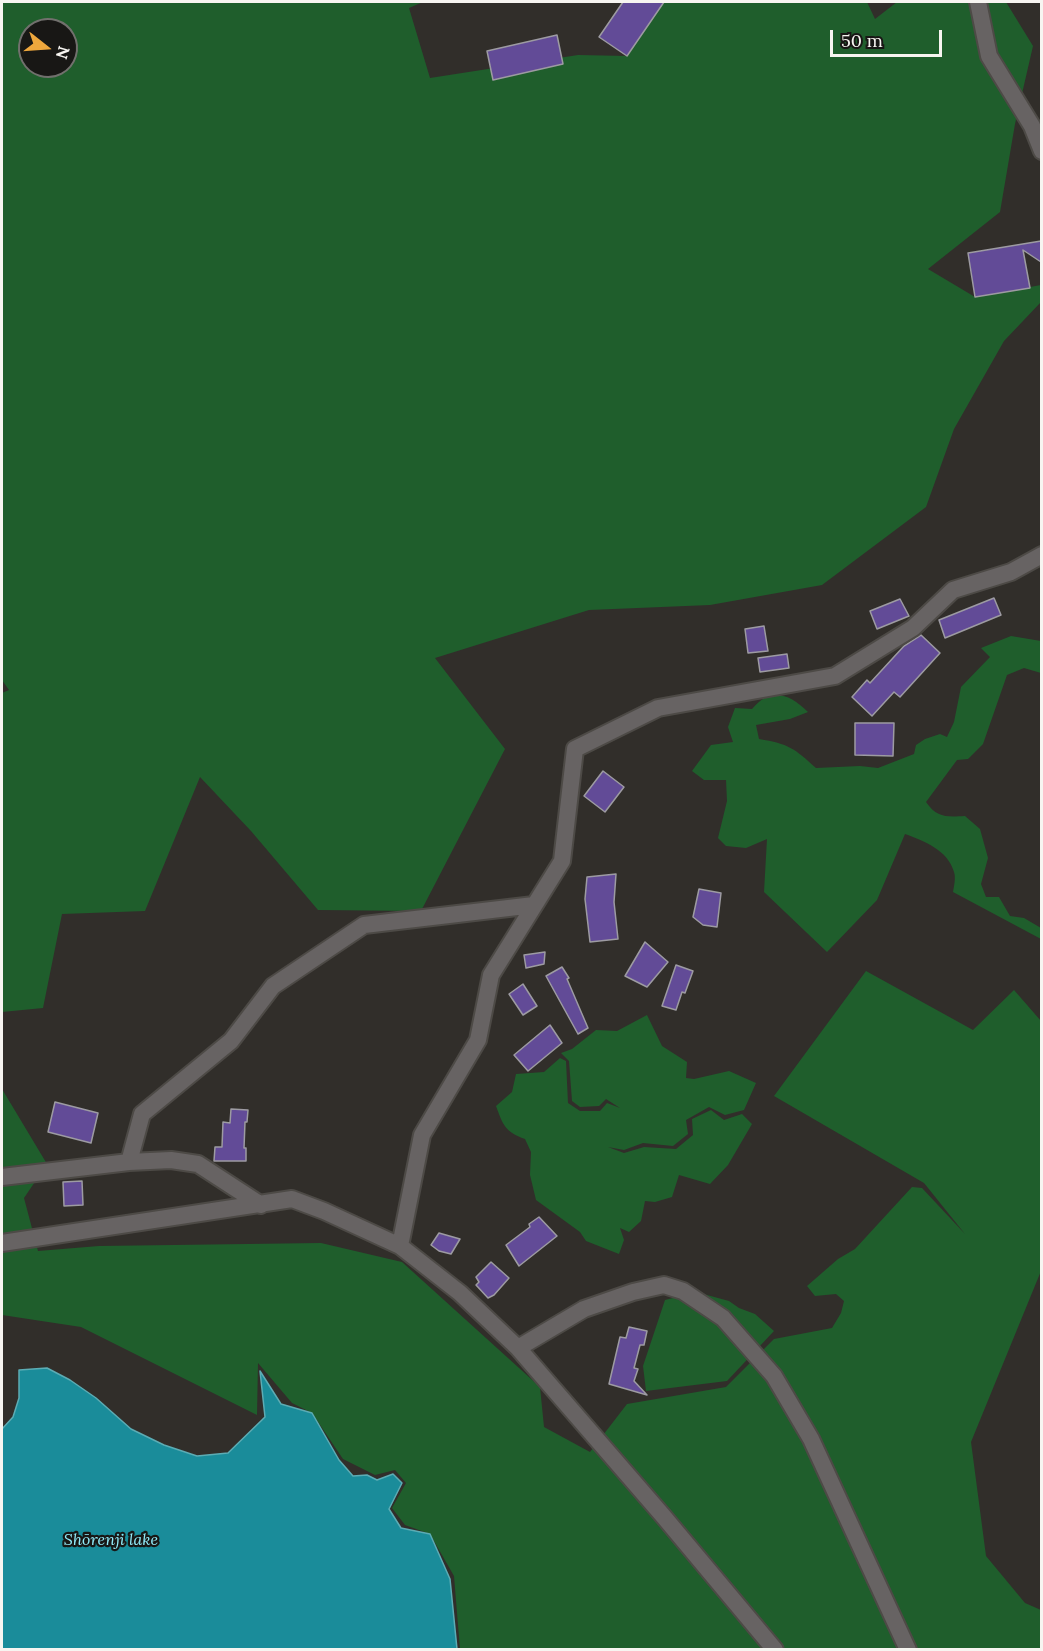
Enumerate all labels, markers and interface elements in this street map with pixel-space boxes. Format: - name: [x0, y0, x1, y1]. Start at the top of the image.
- north arrow: [18, 18, 78, 78]
- scale bar: [833, 18, 946, 56]
- text: 50 m: [841, 29, 883, 52]
- text: N: [52, 44, 75, 62]
- water label: Shōrenji lake: [64, 1530, 158, 1550]

